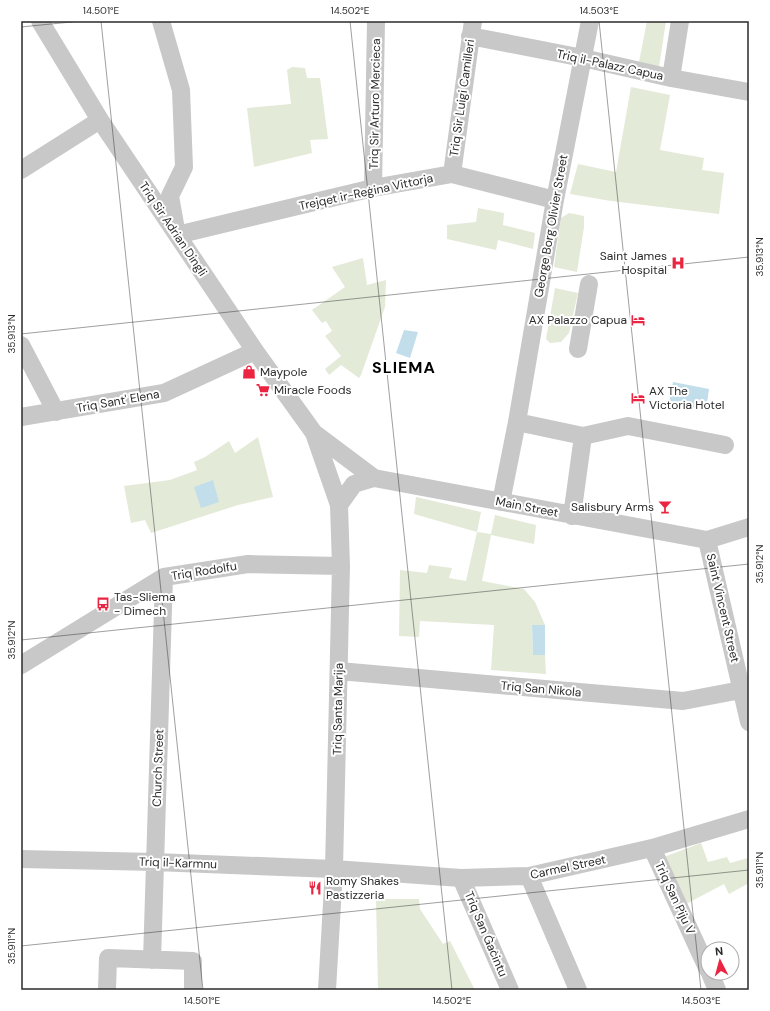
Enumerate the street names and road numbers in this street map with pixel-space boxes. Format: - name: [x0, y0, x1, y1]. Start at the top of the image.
- street label: Triq Sir Arturo Mercieca: [366, 38, 384, 170]
- street label: Triq Sir Luigi Camilleri: [446, 38, 478, 158]
- street label: Triq il-Palazz Capua: [555, 46, 665, 84]
- street label: George Borg Olivier Street: [531, 153, 572, 299]
- street label: Trejqet ir-Reġina Vittorja: [297, 170, 435, 214]
- street label: Triq Sir Adrian Dingli: [135, 179, 211, 280]
- street label: Triq Sant' Elena: [75, 386, 161, 416]
- street label: Main Street: [494, 493, 560, 521]
- street label: Saint Vincent Street: [703, 552, 743, 664]
- street label: Triq Rodolfu: [170, 558, 238, 584]
- street label: Triq Santa Marija: [329, 663, 347, 755]
- street label: Triq San Nikola: [500, 678, 582, 700]
- street label: Church Street: [149, 729, 167, 807]
- street label: Carmel Street: [529, 851, 608, 883]
- street label: Triq il-Karmnu: [139, 854, 218, 872]
- street label: Triq San Piju V: [651, 859, 699, 937]
- street label: Triq San Ġaċintu: [461, 889, 511, 979]

